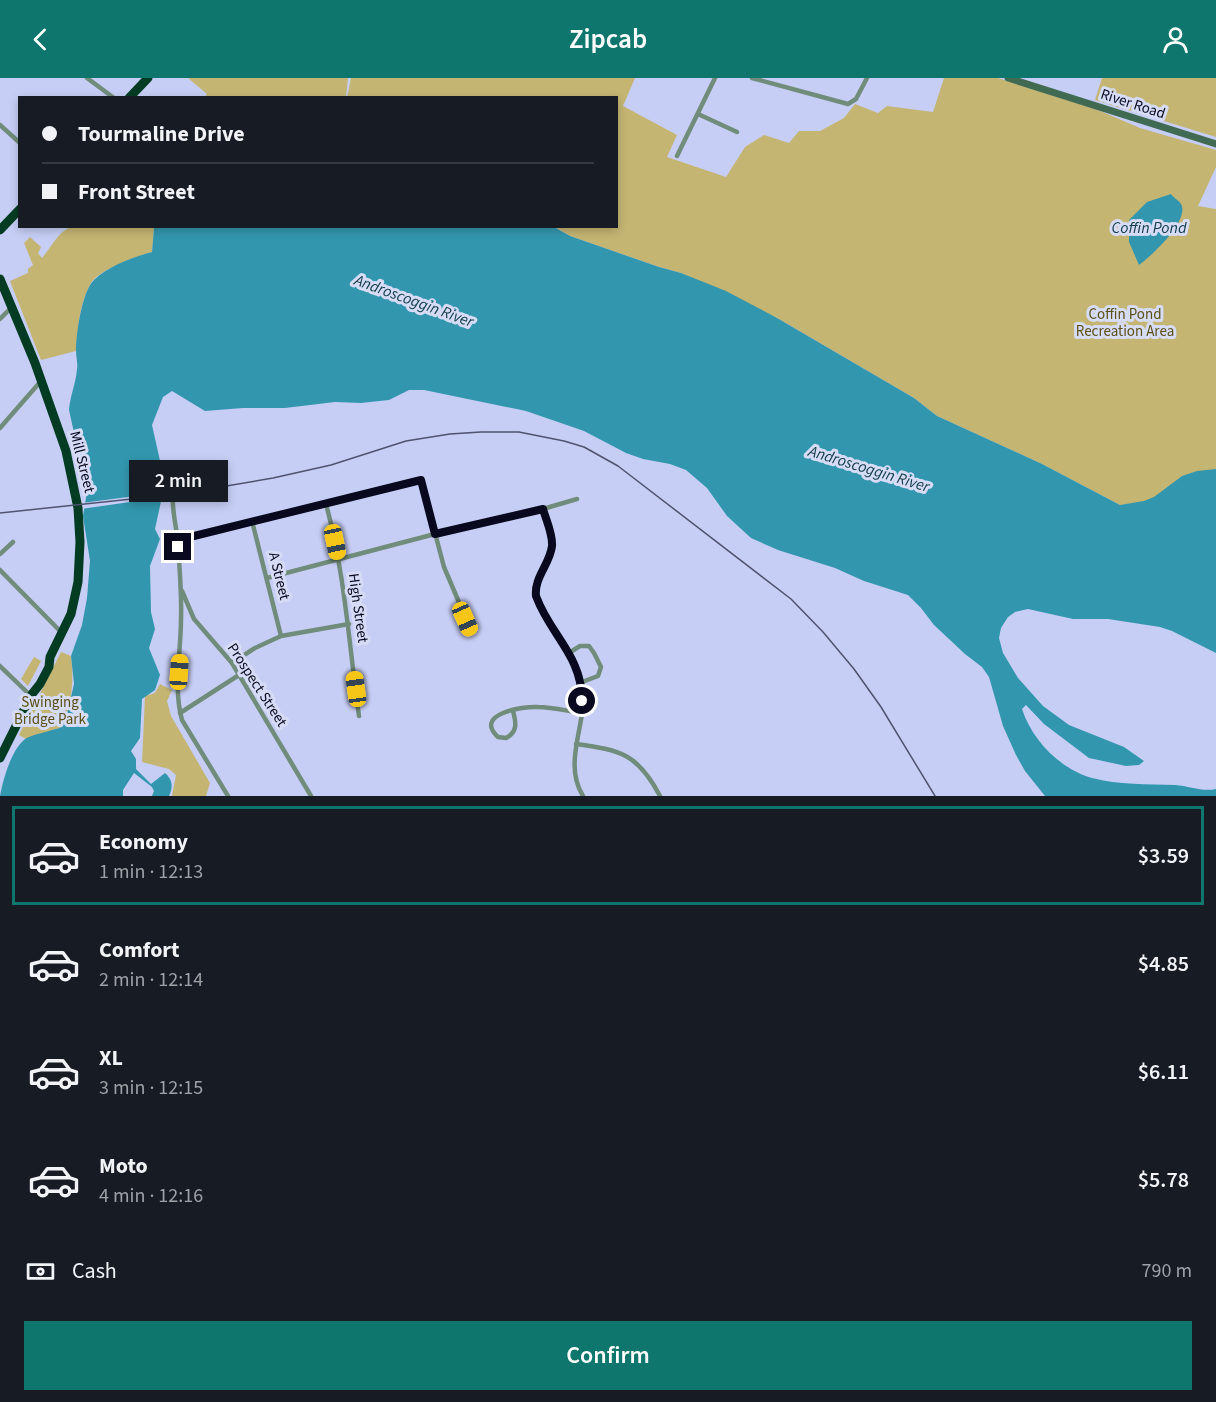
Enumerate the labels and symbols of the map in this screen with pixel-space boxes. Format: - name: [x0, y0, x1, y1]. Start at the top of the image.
- street label: River Road: [1098, 84, 1168, 124]
- water label: Coffin Pond: [1112, 217, 1187, 239]
- water label: Androscoggin River: [350, 269, 478, 333]
- park label: Coffin Pond Recreation Area: [1076, 304, 1174, 342]
- street label: Mill Street: [64, 429, 100, 495]
- water label: Androscoggin River: [805, 440, 934, 498]
- callout: 2 min: [128, 460, 228, 502]
- car: [322, 523, 348, 561]
- route end: [164, 533, 191, 560]
- street label: A Street: [263, 550, 295, 602]
- street label: High Street: [343, 572, 373, 644]
- car: [449, 599, 481, 639]
- street label: Prospect Street: [222, 639, 292, 731]
- car: [169, 653, 189, 691]
- car: [345, 670, 367, 708]
- route start: [568, 687, 595, 714]
- park label: Swinging Bridge Park: [14, 692, 87, 730]

